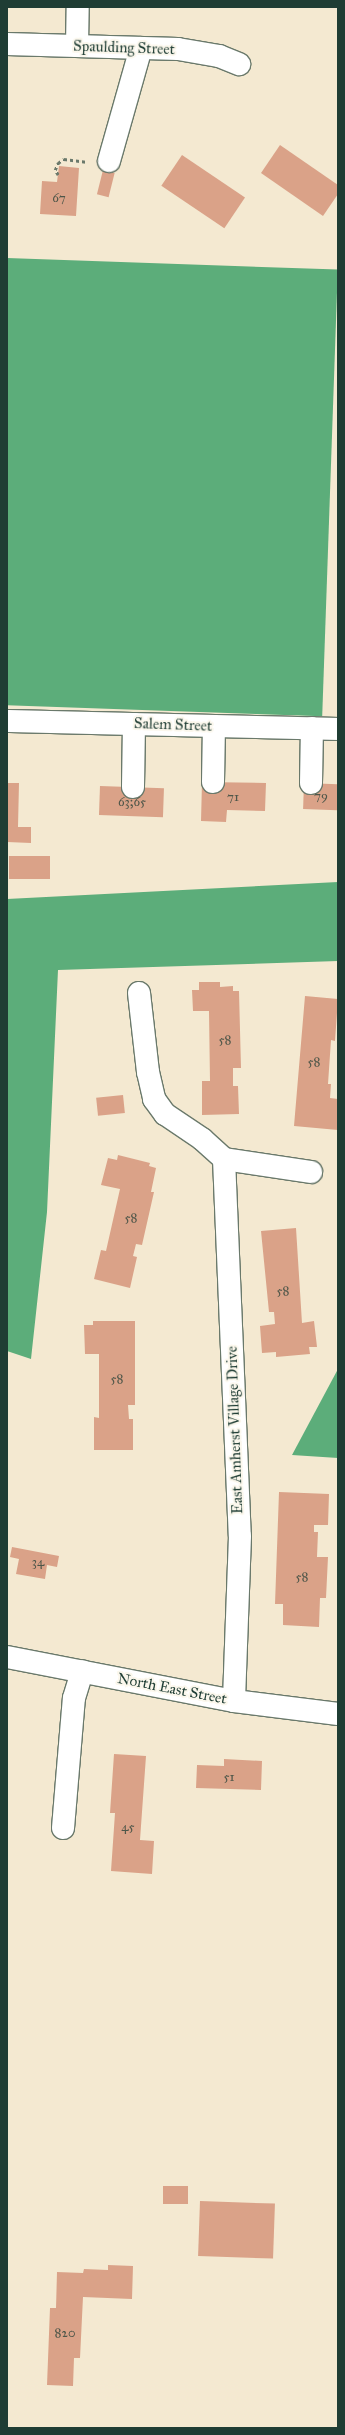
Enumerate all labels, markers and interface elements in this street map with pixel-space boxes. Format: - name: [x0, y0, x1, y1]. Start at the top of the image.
- street label: Spaulding Street: [73, 37, 175, 59]
- house number: 67: [52, 190, 66, 206]
- street label: Salem Street: [134, 715, 212, 735]
- house number: 79: [314, 788, 328, 804]
- house number: 71: [227, 789, 239, 805]
- house number: 63;65: [118, 794, 146, 810]
- house number: 58: [219, 1032, 231, 1048]
- house number: 58: [308, 1054, 320, 1070]
- house number: 58: [125, 1210, 137, 1226]
- house number: 58: [277, 1283, 289, 1299]
- street label: East Amherst Village Drive: [223, 1346, 247, 1514]
- house number: 58: [111, 1371, 123, 1387]
- house number: 34: [32, 1554, 44, 1570]
- house number: 58: [296, 1569, 308, 1585]
- street label: North East Street: [116, 1670, 228, 1708]
- house number: 51: [223, 1769, 235, 1785]
- house number: 45: [121, 1819, 135, 1835]
- house number: 820: [55, 2325, 75, 2341]

